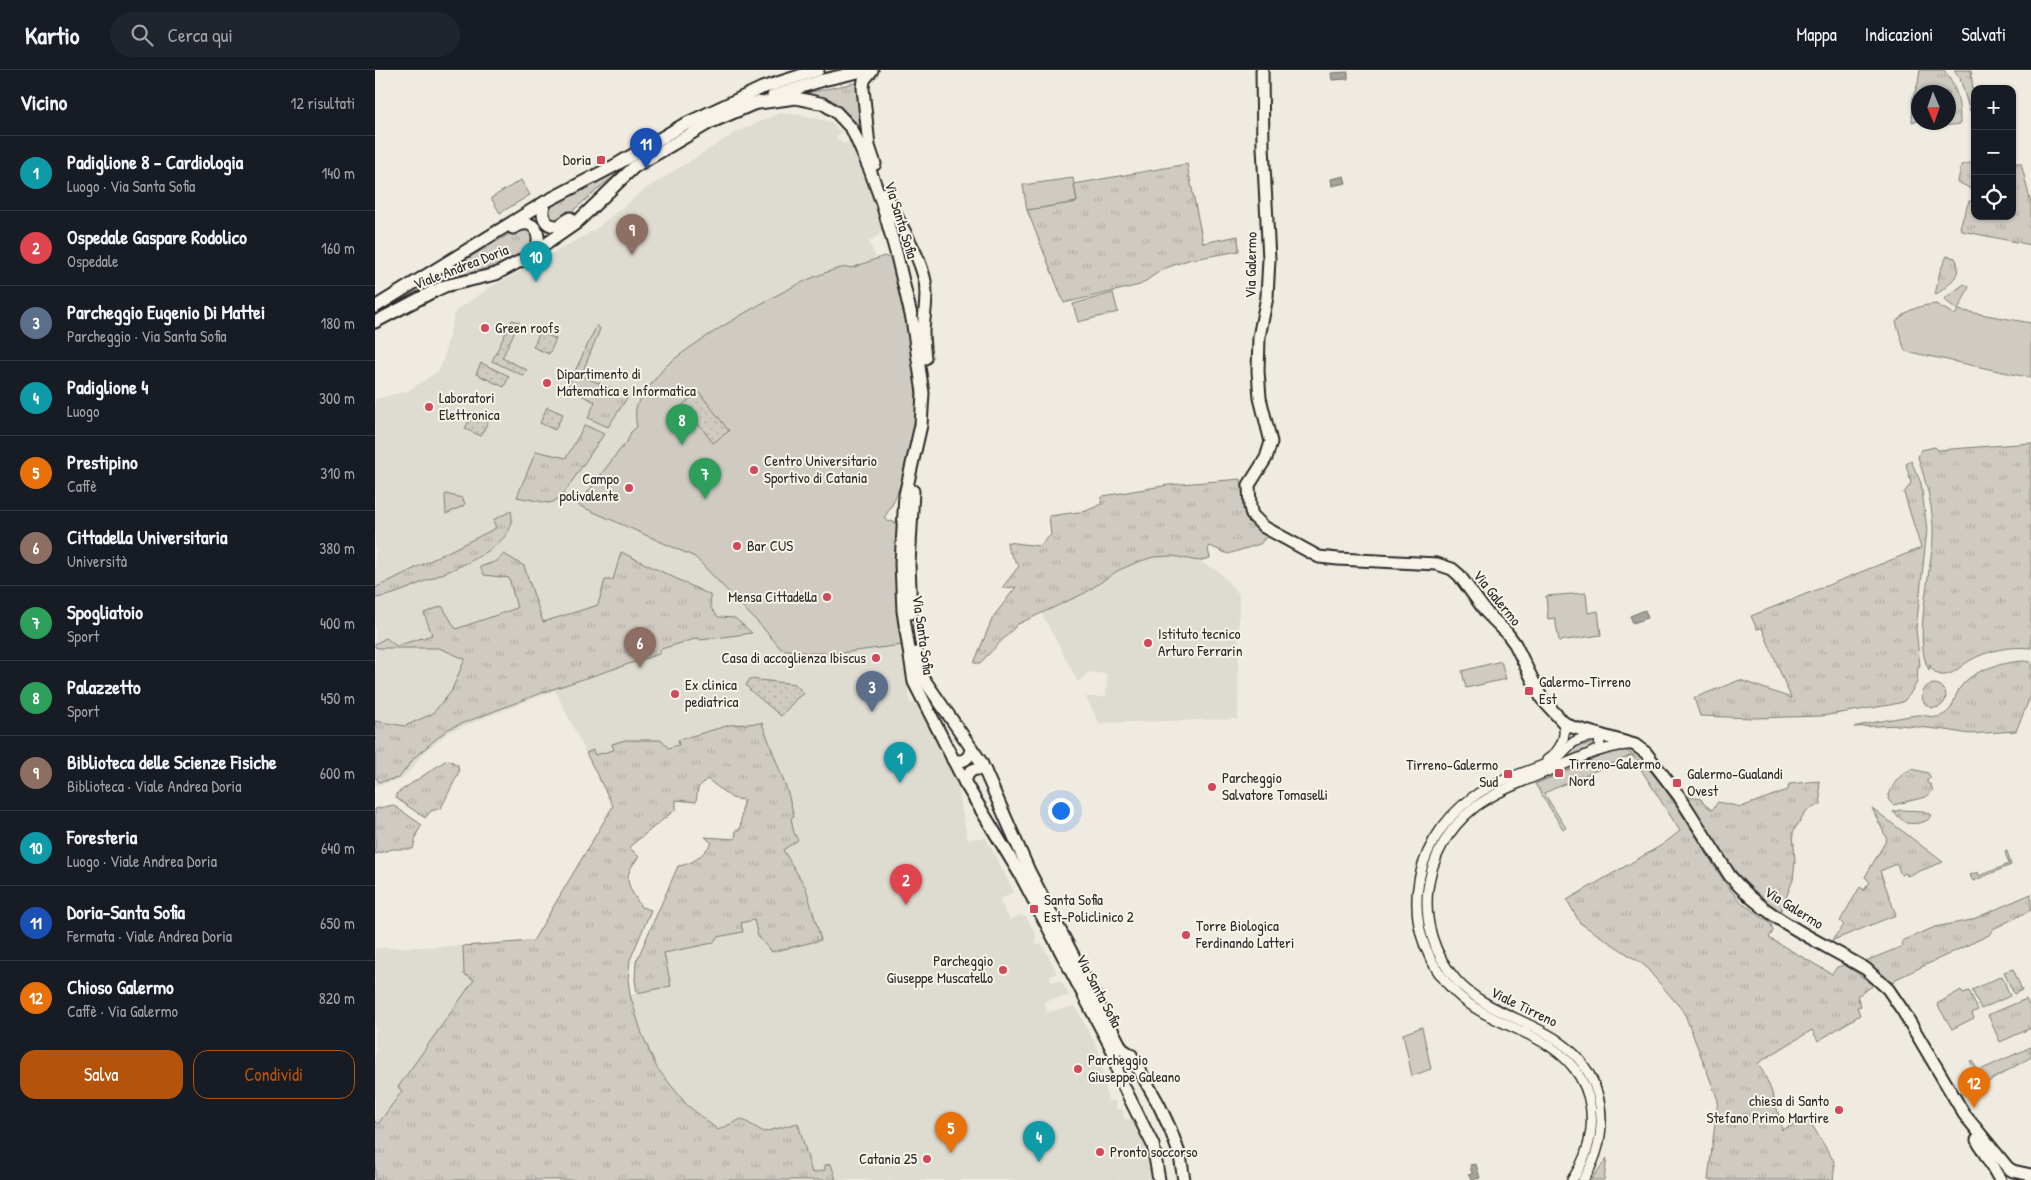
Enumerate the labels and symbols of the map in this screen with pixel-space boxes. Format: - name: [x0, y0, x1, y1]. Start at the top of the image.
- north arrow: [1911, 85, 1956, 130]
- pin: 11: [630, 128, 662, 169]
- place label: Doria: [563, 149, 591, 170]
- marker: Doria: [595, 154, 607, 166]
- street label: Via Santa Sofia: [880, 179, 923, 261]
- pin: 9: [616, 214, 648, 255]
- street label: Via Galermo: [1239, 232, 1262, 298]
- street label: Viale Andrea Doria: [410, 239, 512, 294]
- pin: 10: [520, 241, 552, 282]
- place label: Green roofs: [495, 317, 559, 338]
- marker: Green roofs: [479, 322, 491, 334]
- place label: Dipartimento di Matematica e Informatica: [557, 363, 696, 401]
- marker: Dipartimento di Matematica e Informatica: [541, 377, 553, 389]
- place label: Laboratori Elettronica: [439, 387, 500, 425]
- marker: Laboratori Elettronica: [423, 401, 435, 413]
- pin: 8: [666, 404, 698, 445]
- place label: Centro Universitario Sportivo di Catania: [764, 450, 877, 488]
- pin: 7: [689, 458, 721, 499]
- marker: Centro Universitario Sportivo di Catania: [748, 464, 760, 476]
- place label: Campo polivalente: [559, 468, 619, 506]
- marker: Campo polivalente: [623, 482, 635, 494]
- place label: Bar CUS: [747, 535, 793, 556]
- marker: Bar CUS: [731, 540, 743, 552]
- street label: Via Galermo: [1468, 565, 1526, 630]
- place label: Mensa Cittadella: [728, 586, 817, 607]
- marker: Mensa Cittadella: [821, 591, 833, 603]
- street label: Via Santa Sofia: [908, 594, 939, 676]
- place label: Istituto tecnico Arturo Ferrarin: [1158, 623, 1243, 661]
- pin: 6: [624, 627, 656, 668]
- marker: Istituto tecnico Arturo Ferrarin: [1142, 637, 1154, 649]
- place label: Casa di accoglienza Ibiscus: [722, 647, 866, 668]
- marker: Casa di accoglienza Ibiscus: [870, 652, 882, 664]
- pin: 3: [856, 671, 888, 712]
- place label: Galermo-Tirreno Est: [1539, 671, 1631, 709]
- place label: Ex clinica pediatrica: [685, 674, 739, 712]
- marker: Galermo-Tirreno Est: [1523, 685, 1535, 697]
- marker: Ex clinica pediatrica: [669, 688, 681, 700]
- pin: 1: [884, 742, 916, 783]
- place label: Tirreno-Galermo Nord: [1569, 753, 1661, 791]
- place label: Tirreno-Galermo Sud: [1406, 754, 1498, 792]
- place label: Galermo-Gualandi Ovest: [1687, 763, 1783, 801]
- place label: Parcheggio Salvatore Tomaselli: [1222, 767, 1328, 805]
- marker: Tirreno-Galermo Nord: [1553, 767, 1565, 779]
- marker: Tirreno-Galermo Sud: [1502, 768, 1514, 780]
- marker: Galermo-Gualandi Ovest: [1671, 777, 1683, 789]
- marker: Parcheggio Salvatore Tomaselli: [1206, 781, 1218, 793]
- your location: [1048, 798, 1074, 824]
- pin: 2: [890, 864, 922, 905]
- street label: Via Galermo: [1761, 881, 1828, 934]
- place label: Santa Sofia Est-Policlinico 2: [1044, 889, 1134, 927]
- marker: Santa Sofia Est-Policlinico 2: [1028, 903, 1040, 915]
- place label: Torre Biologica Ferdinando Latteri: [1195, 915, 1294, 953]
- marker: Torre Biologica Ferdinando Latteri: [1180, 929, 1192, 941]
- place label: Parcheggio Giuseppe Muscatello: [886, 950, 993, 988]
- street label: Via Santa Sofia: [1071, 951, 1128, 1031]
- marker: Parcheggio Giuseppe Muscatello: [997, 964, 1009, 976]
- street label: Viale Tirreno: [1487, 981, 1561, 1032]
- place label: Parcheggio Giuseppe Galeano: [1088, 1049, 1180, 1087]
- marker: Parcheggio Giuseppe Galeano: [1072, 1063, 1084, 1075]
- pin: 12: [1958, 1067, 1990, 1108]
- place label: chiesa di Santo Stefano Primo Martire: [1707, 1090, 1829, 1128]
- marker: chiesa di Santo Stefano Primo Martire: [1833, 1104, 1845, 1116]
- pin: 5: [935, 1112, 967, 1153]
- pin: 4: [1023, 1121, 1055, 1162]
- place label: Pronto soccorso: [1110, 1141, 1198, 1162]
- marker: Pronto soccorso: [1094, 1146, 1106, 1158]
- place label: Catania 25: [859, 1148, 918, 1169]
- marker: Catania 25: [921, 1153, 933, 1165]

